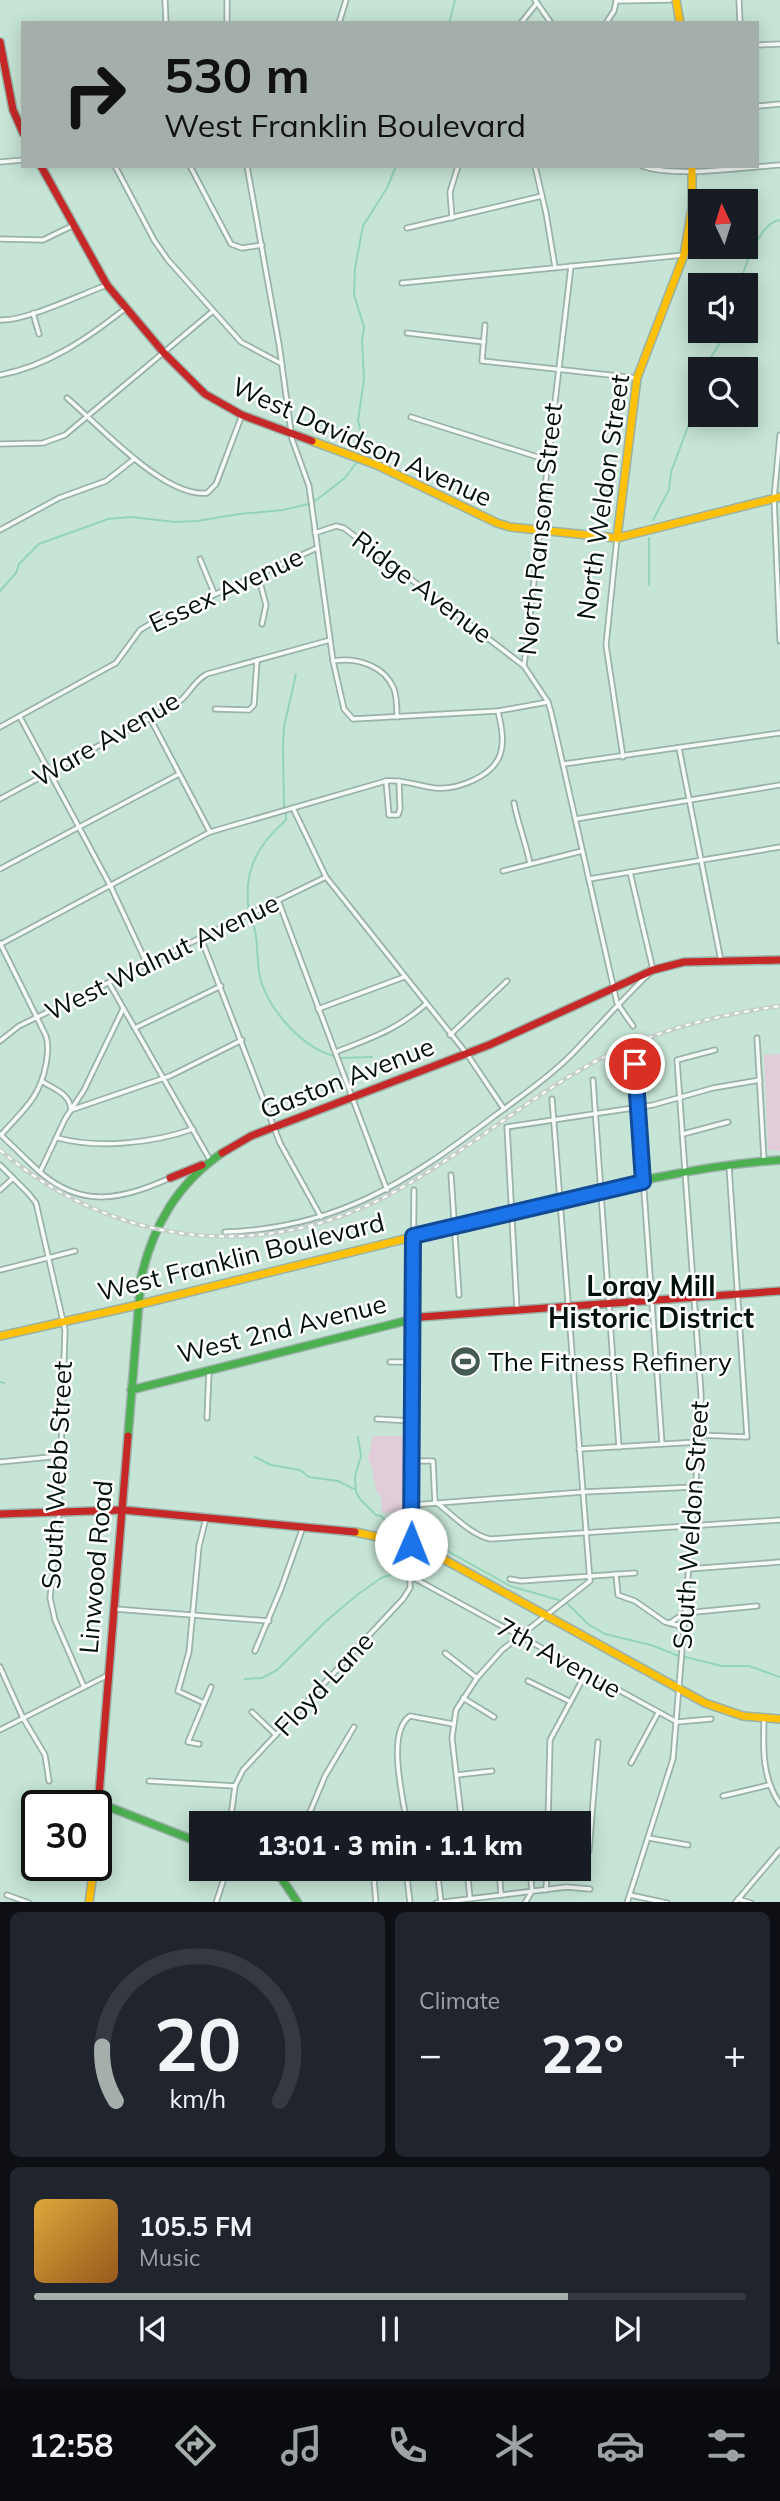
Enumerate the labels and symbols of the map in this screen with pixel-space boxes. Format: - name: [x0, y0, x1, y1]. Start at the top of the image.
- north arrow: [688, 189, 758, 259]
- street label: West Davidson Avenue: [227, 369, 497, 514]
- street label: North Weldon Street: [569, 372, 636, 622]
- street label: North Ransom Street: [510, 401, 569, 657]
- street label: Ridge Avenue: [346, 523, 499, 650]
- street label: Essex Avenue: [144, 539, 308, 640]
- street label: Ware Avenue: [27, 683, 185, 794]
- street label: West Walnut Avenue: [39, 886, 284, 1028]
- street label: Gaston Avenue: [255, 1029, 439, 1126]
- pin: [605, 1034, 665, 1094]
- street label: West Franklin Boulevard: [94, 1205, 388, 1308]
- district label: Loray Mill Historic District: [548, 1268, 755, 1335]
- street label: West 2nd Avenue: [174, 1287, 390, 1370]
- sports icon: The Fitness Refinery: [448, 1345, 482, 1379]
- place label: The Fitness Refinery: [488, 1345, 732, 1378]
- street label: South Webb Street: [34, 1360, 79, 1590]
- street label: South Weldon Street: [665, 1399, 716, 1650]
- street label: Linwood Road: [71, 1479, 120, 1655]
- position arrow: [374, 1507, 448, 1581]
- street label: 7th Avenue: [491, 1610, 627, 1705]
- street label: Floyd Lane: [267, 1625, 380, 1743]
- speed limit sign: 30: [21, 1790, 112, 1881]

